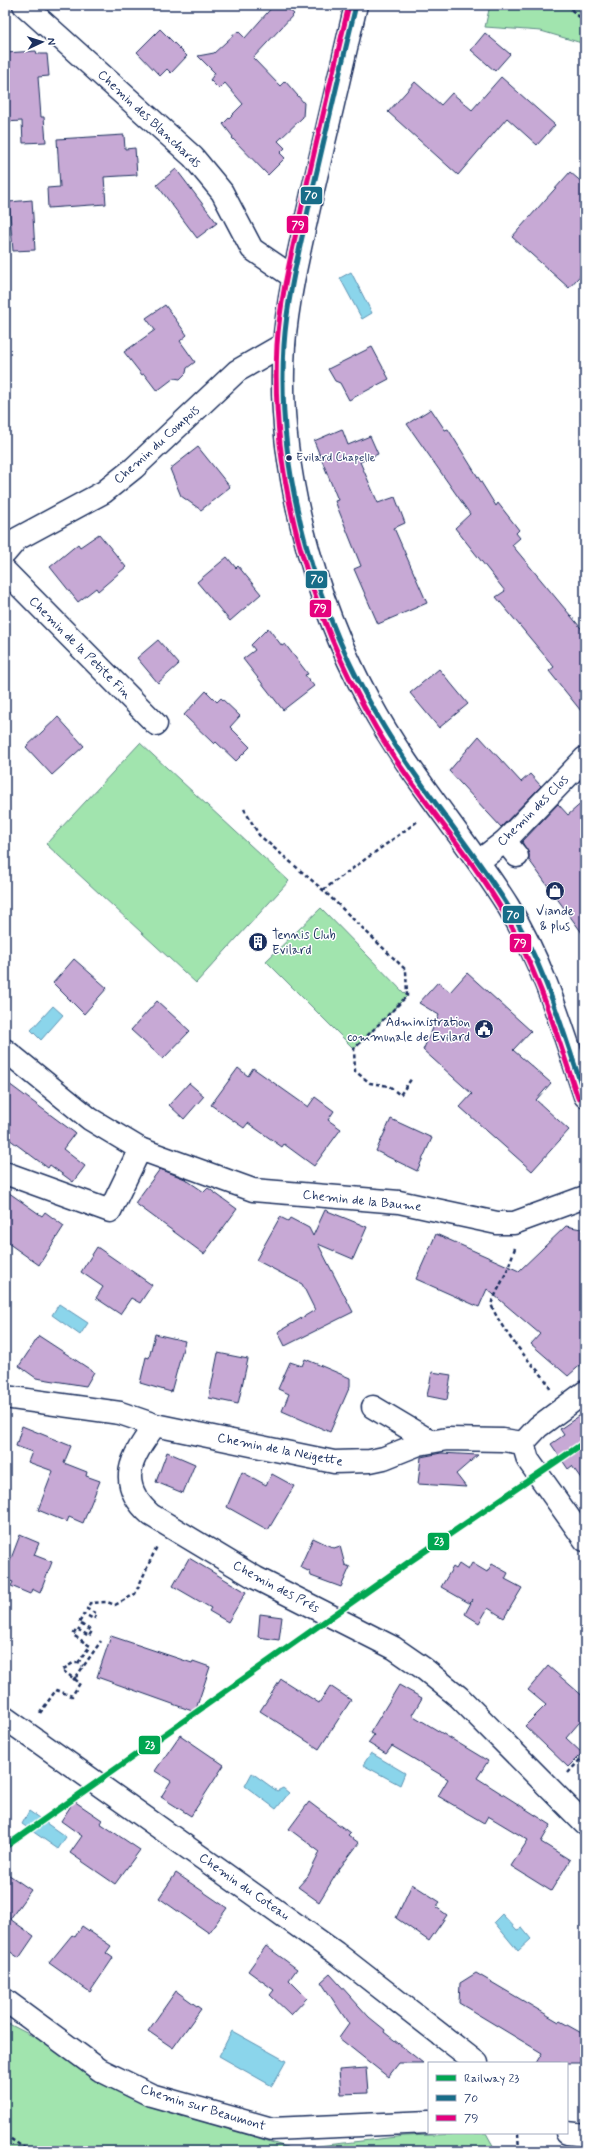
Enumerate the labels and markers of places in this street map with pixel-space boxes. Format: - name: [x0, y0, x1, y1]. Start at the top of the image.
- place label: Evilard Chapelle: [296, 450, 376, 466]
- marker: Evilard Chapelle: [284, 453, 294, 463]
- shop icon: Viande & plus: [544, 880, 566, 902]
- place label: Viande & plus: [536, 903, 574, 935]
- place label: Tennis Club Evilard: [272, 927, 336, 959]
- building icon: Tennis Club Evilard: [247, 931, 269, 953]
- place label: Administration communale de Evilard: [347, 1014, 470, 1046]
- public building icon: Administration communale de Evilard: [473, 1018, 495, 1040]

